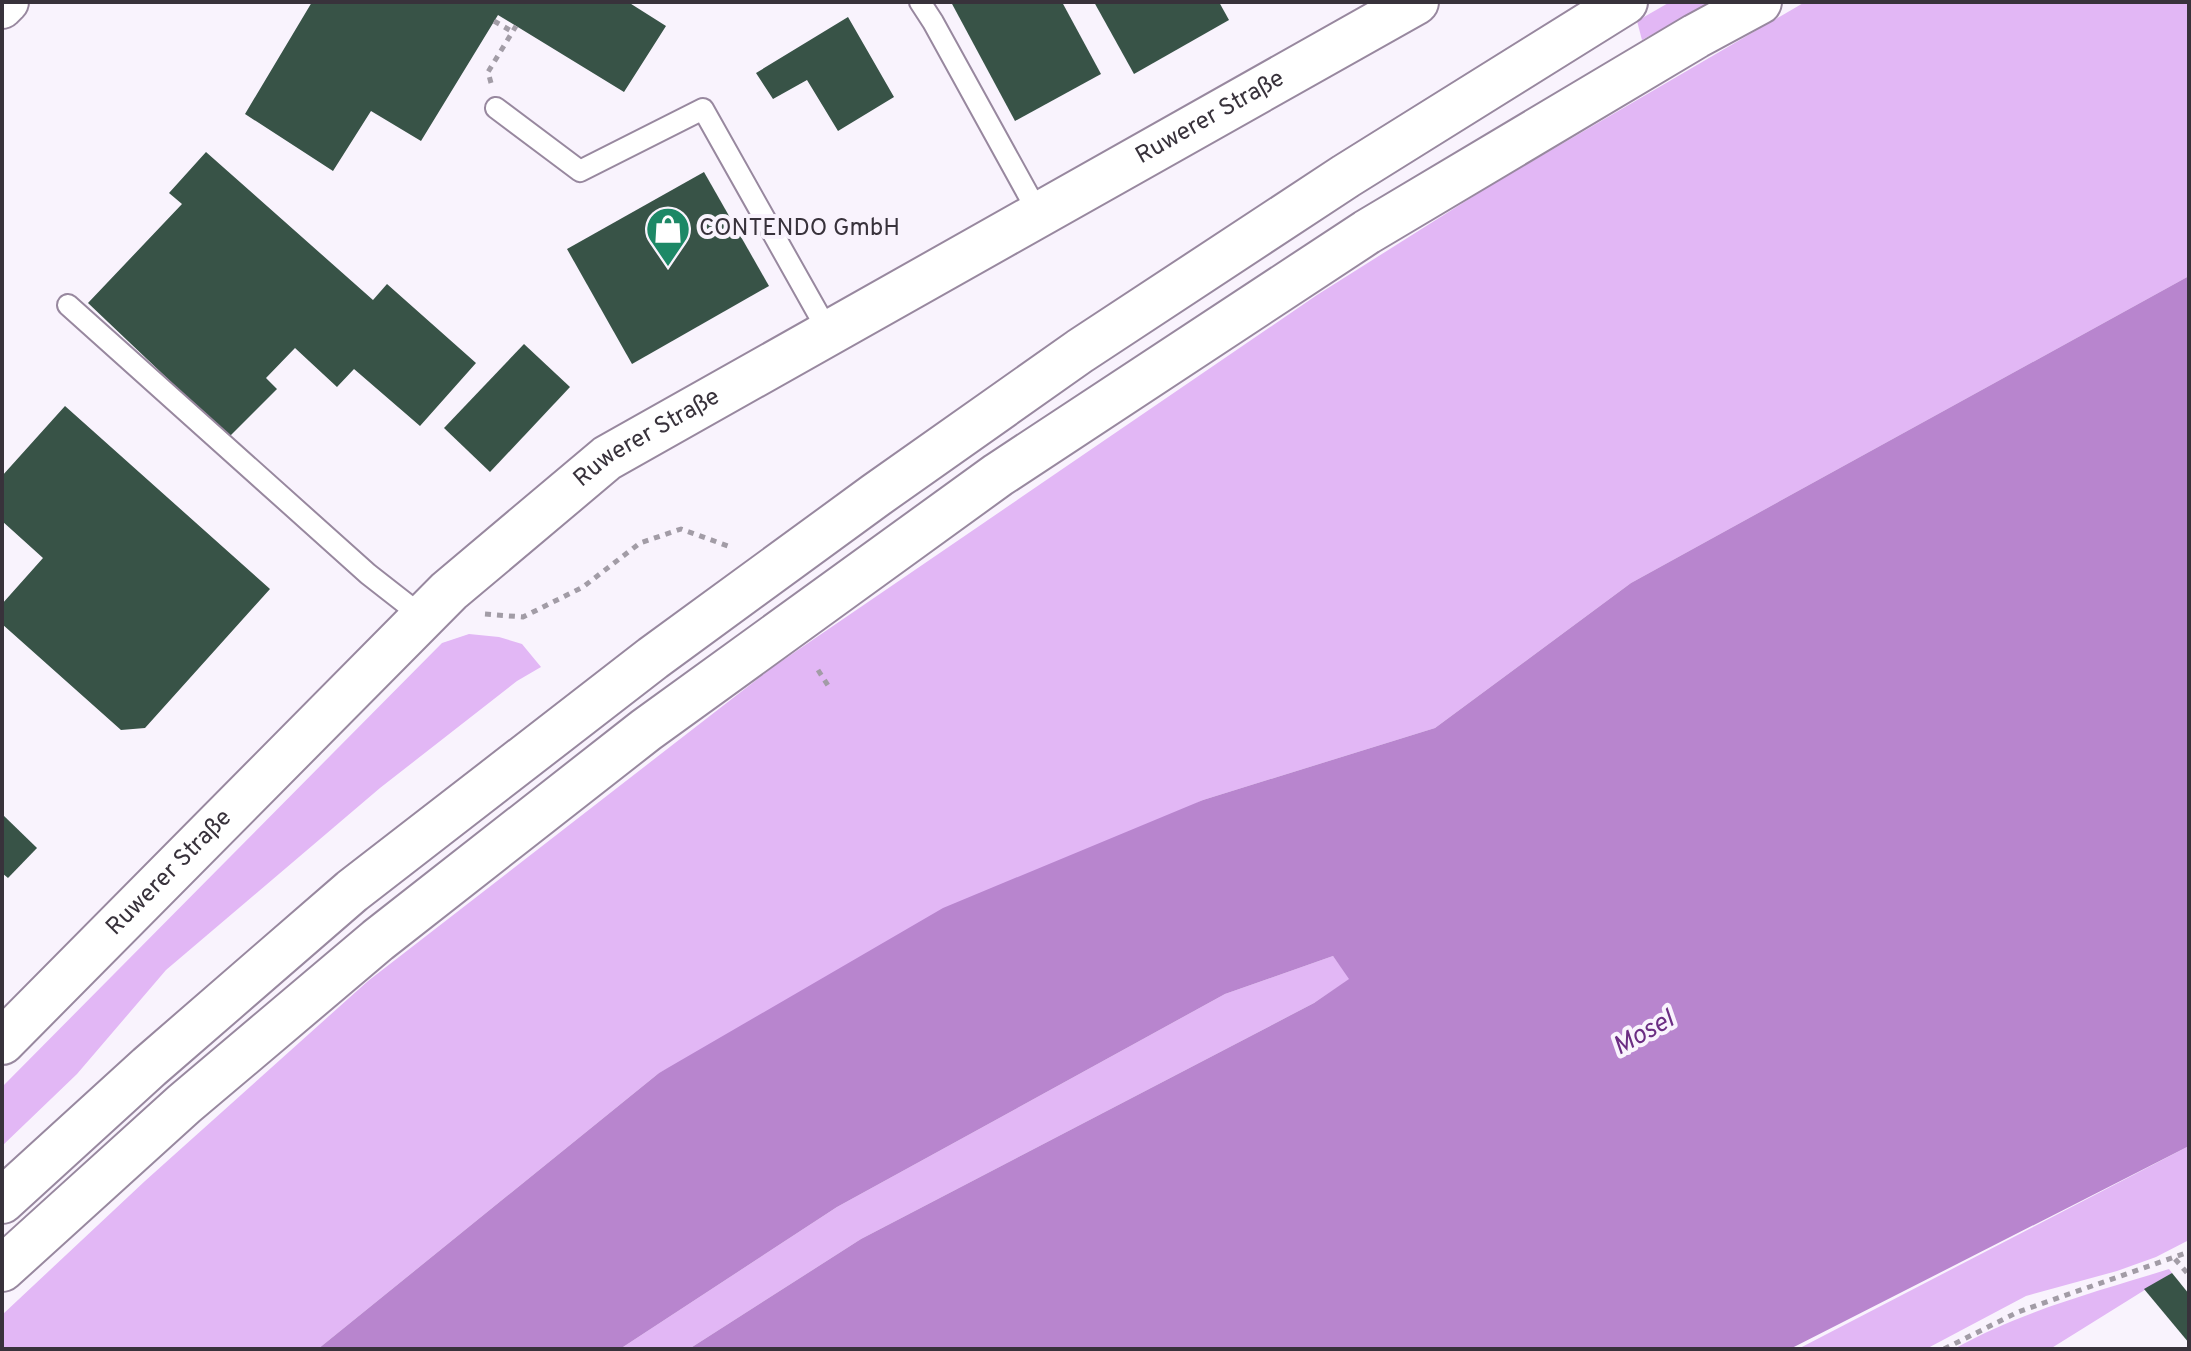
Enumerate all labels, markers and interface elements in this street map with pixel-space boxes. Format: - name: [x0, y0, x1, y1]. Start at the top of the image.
- street label: Ruwerer Straße: [1131, 64, 1290, 172]
- shop icon: CONTENDO GmbH: [644, 205, 692, 268]
- place label: CONTENDO GmbH: [699, 214, 900, 244]
- street label: Ruwerer Straße: [568, 382, 725, 494]
- street label: Ruwerer Straße: [100, 803, 239, 942]
- water label: Mosel: [1608, 1003, 1682, 1064]

